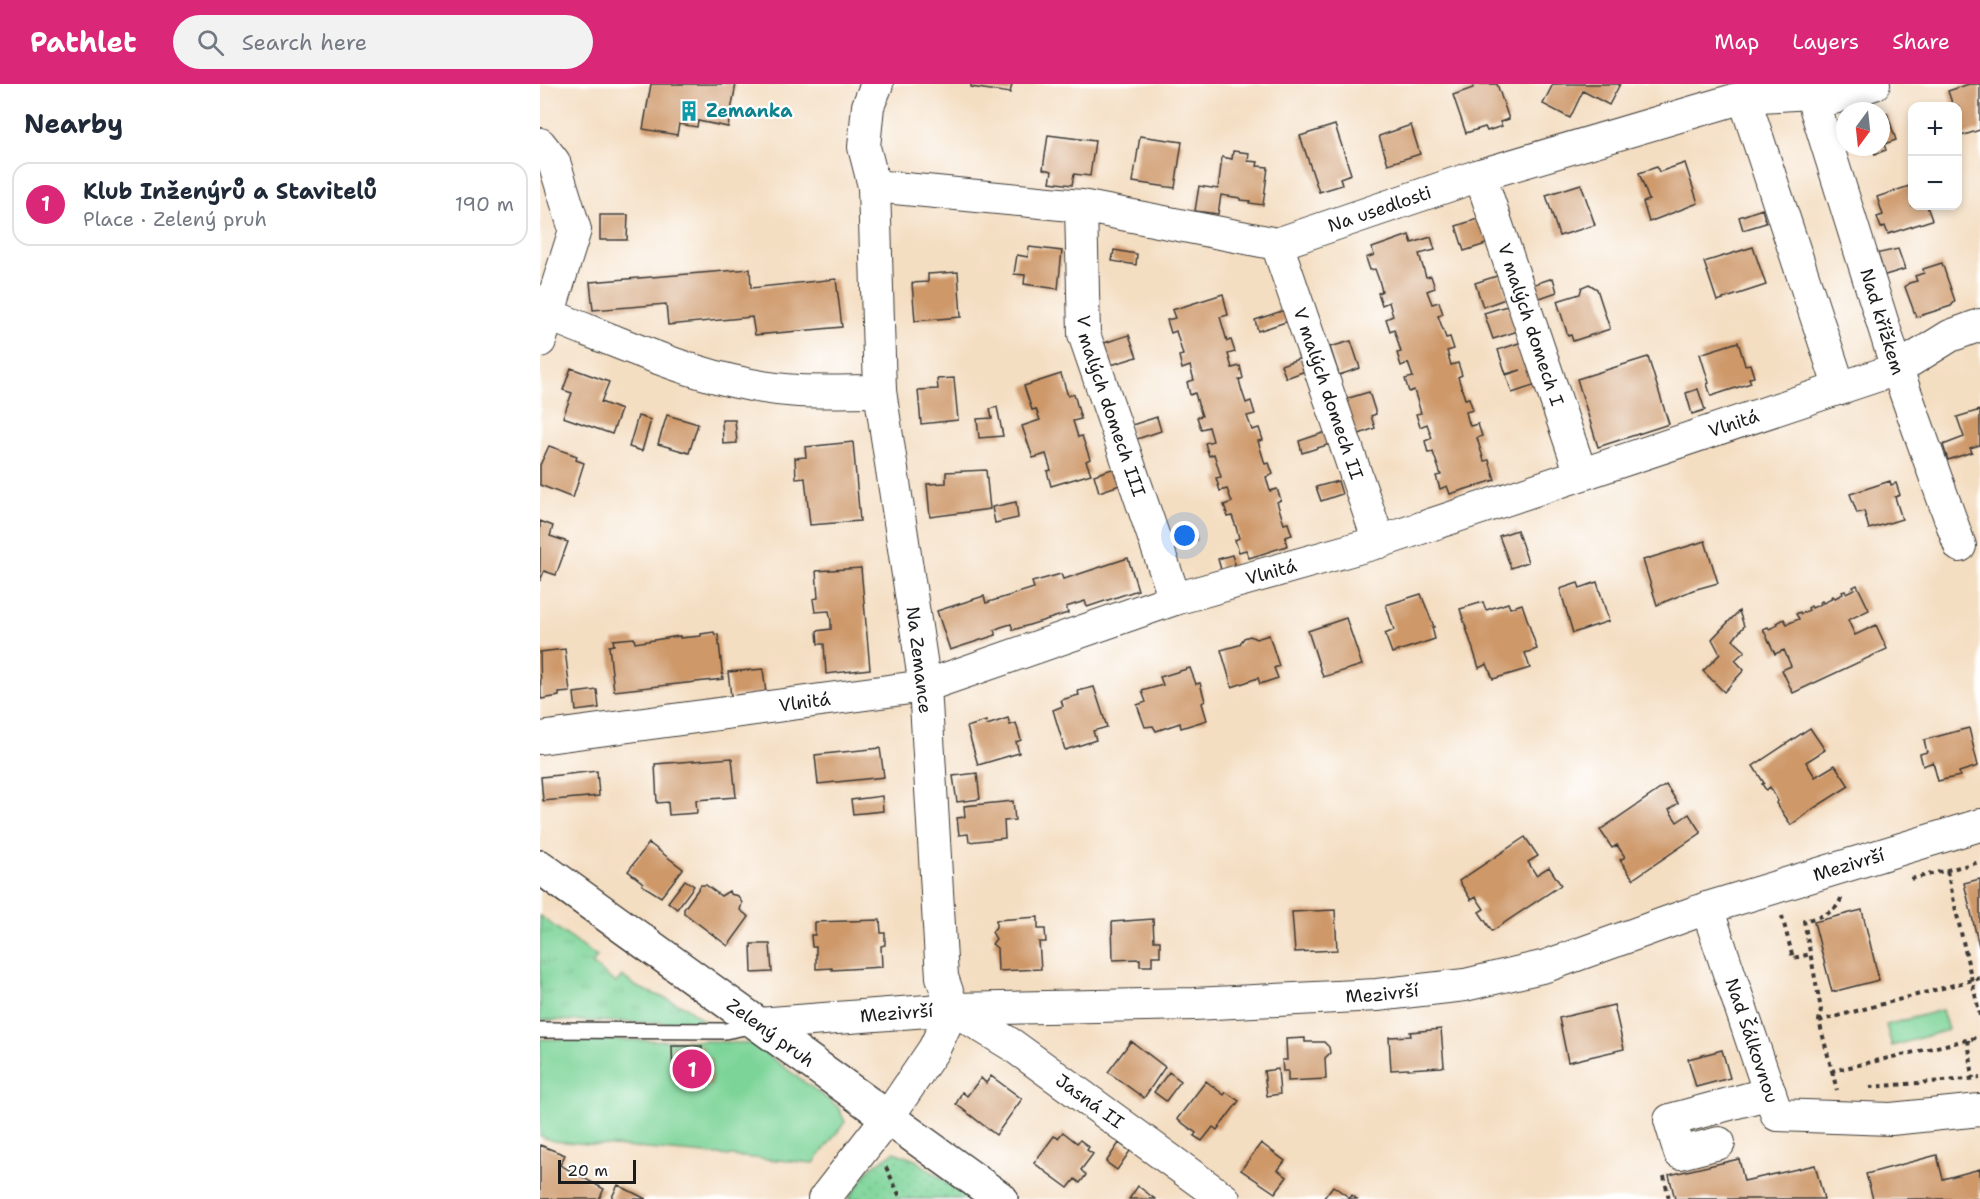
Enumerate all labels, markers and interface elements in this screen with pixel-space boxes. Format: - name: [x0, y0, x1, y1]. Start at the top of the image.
- search box: [173, 15, 593, 69]
- text: Pathlet: [30, 23, 137, 61]
- icon: search: [194, 26, 227, 59]
- text: Search here: [242, 28, 367, 57]
- text: Map: [1714, 28, 1759, 56]
- text: Layers: [1792, 28, 1859, 56]
- text: Share: [1892, 28, 1950, 56]
- building icon: Zemanka: [677, 99, 701, 123]
- place label: Zemanka: [706, 99, 793, 123]
- north arrow: [1836, 102, 1890, 156]
- map controls: [1908, 102, 1962, 210]
- button: +: [1908, 102, 1962, 156]
- text: Nearby: [24, 106, 123, 141]
- button: −: [1908, 156, 1962, 210]
- text: Klub Inženýrů a Stavitelů: [83, 177, 377, 206]
- street label: Na usedlosti: [1325, 180, 1435, 238]
- text: 1: [41, 191, 50, 217]
- text: 190 m: [455, 191, 514, 217]
- text: Place · Zelený pruh: [83, 206, 267, 232]
- street label: V malých domech I: [1492, 240, 1569, 409]
- street label: Nad křížkem: [1854, 265, 1910, 378]
- street label: V malých domech II: [1288, 304, 1369, 483]
- street label: V malých domech III: [1072, 315, 1151, 500]
- street label: Vlnitá: [1705, 404, 1762, 443]
- your location: [1170, 521, 1199, 550]
- street label: Vlnitá: [1243, 554, 1299, 591]
- street label: Na Zemance: [901, 605, 937, 715]
- street label: Vlnitá: [777, 687, 832, 718]
- street label: Mezivrší: [1810, 843, 1887, 887]
- street label: Nad Šálkovnou: [1720, 975, 1784, 1106]
- street label: Mezivrší: [1345, 978, 1420, 1009]
- street label: Zelený pruh: [722, 993, 819, 1073]
- street label: Mezivrší: [859, 999, 934, 1028]
- pin: 1: [672, 1046, 712, 1092]
- street label: Jasná II: [1051, 1068, 1129, 1134]
- scale bar: [558, 1157, 636, 1184]
- text: 20 m: [567, 1160, 608, 1181]

